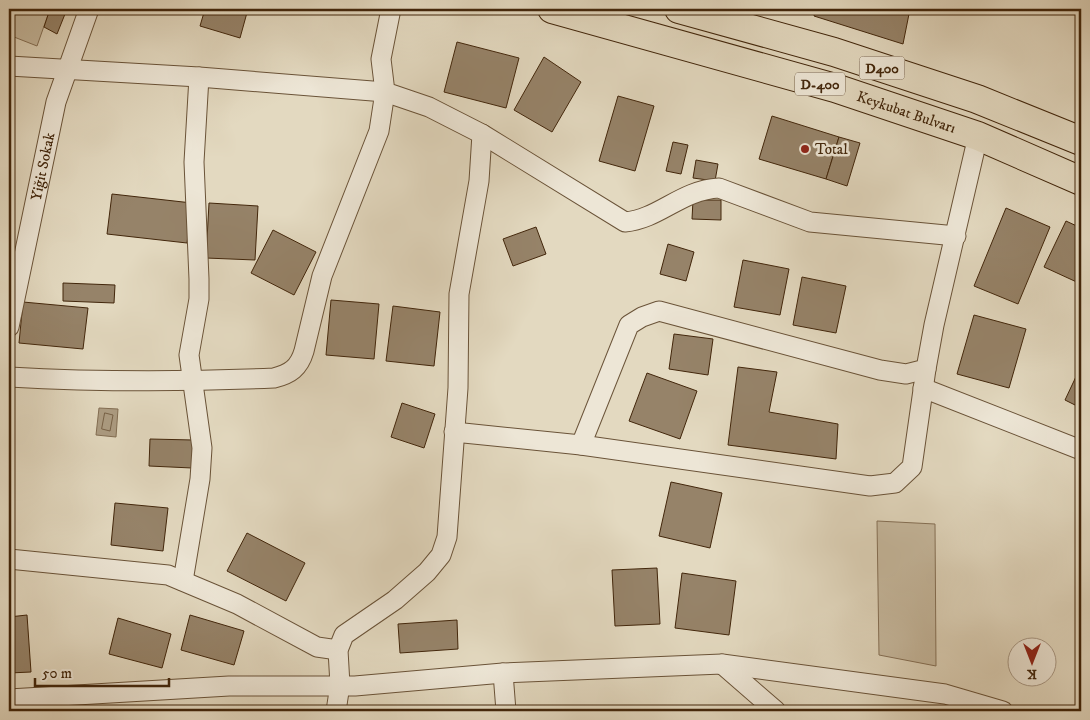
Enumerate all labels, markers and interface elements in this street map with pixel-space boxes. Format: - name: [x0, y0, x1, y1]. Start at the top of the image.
- road number: D400: [860, 56, 904, 80]
- road number: D-400: [795, 72, 845, 96]
- street label: Keykubat Bulvarı: [854, 87, 958, 138]
- street label: Yiğit Sokak: [27, 130, 59, 202]
- place label: Total: [815, 140, 848, 159]
- marker: Total: [799, 143, 811, 155]
- north arrow: [1008, 638, 1058, 688]
- scale bar: [35, 655, 169, 687]
- text: 50 m: [42, 664, 72, 683]
- text: K: [1026, 665, 1037, 683]

